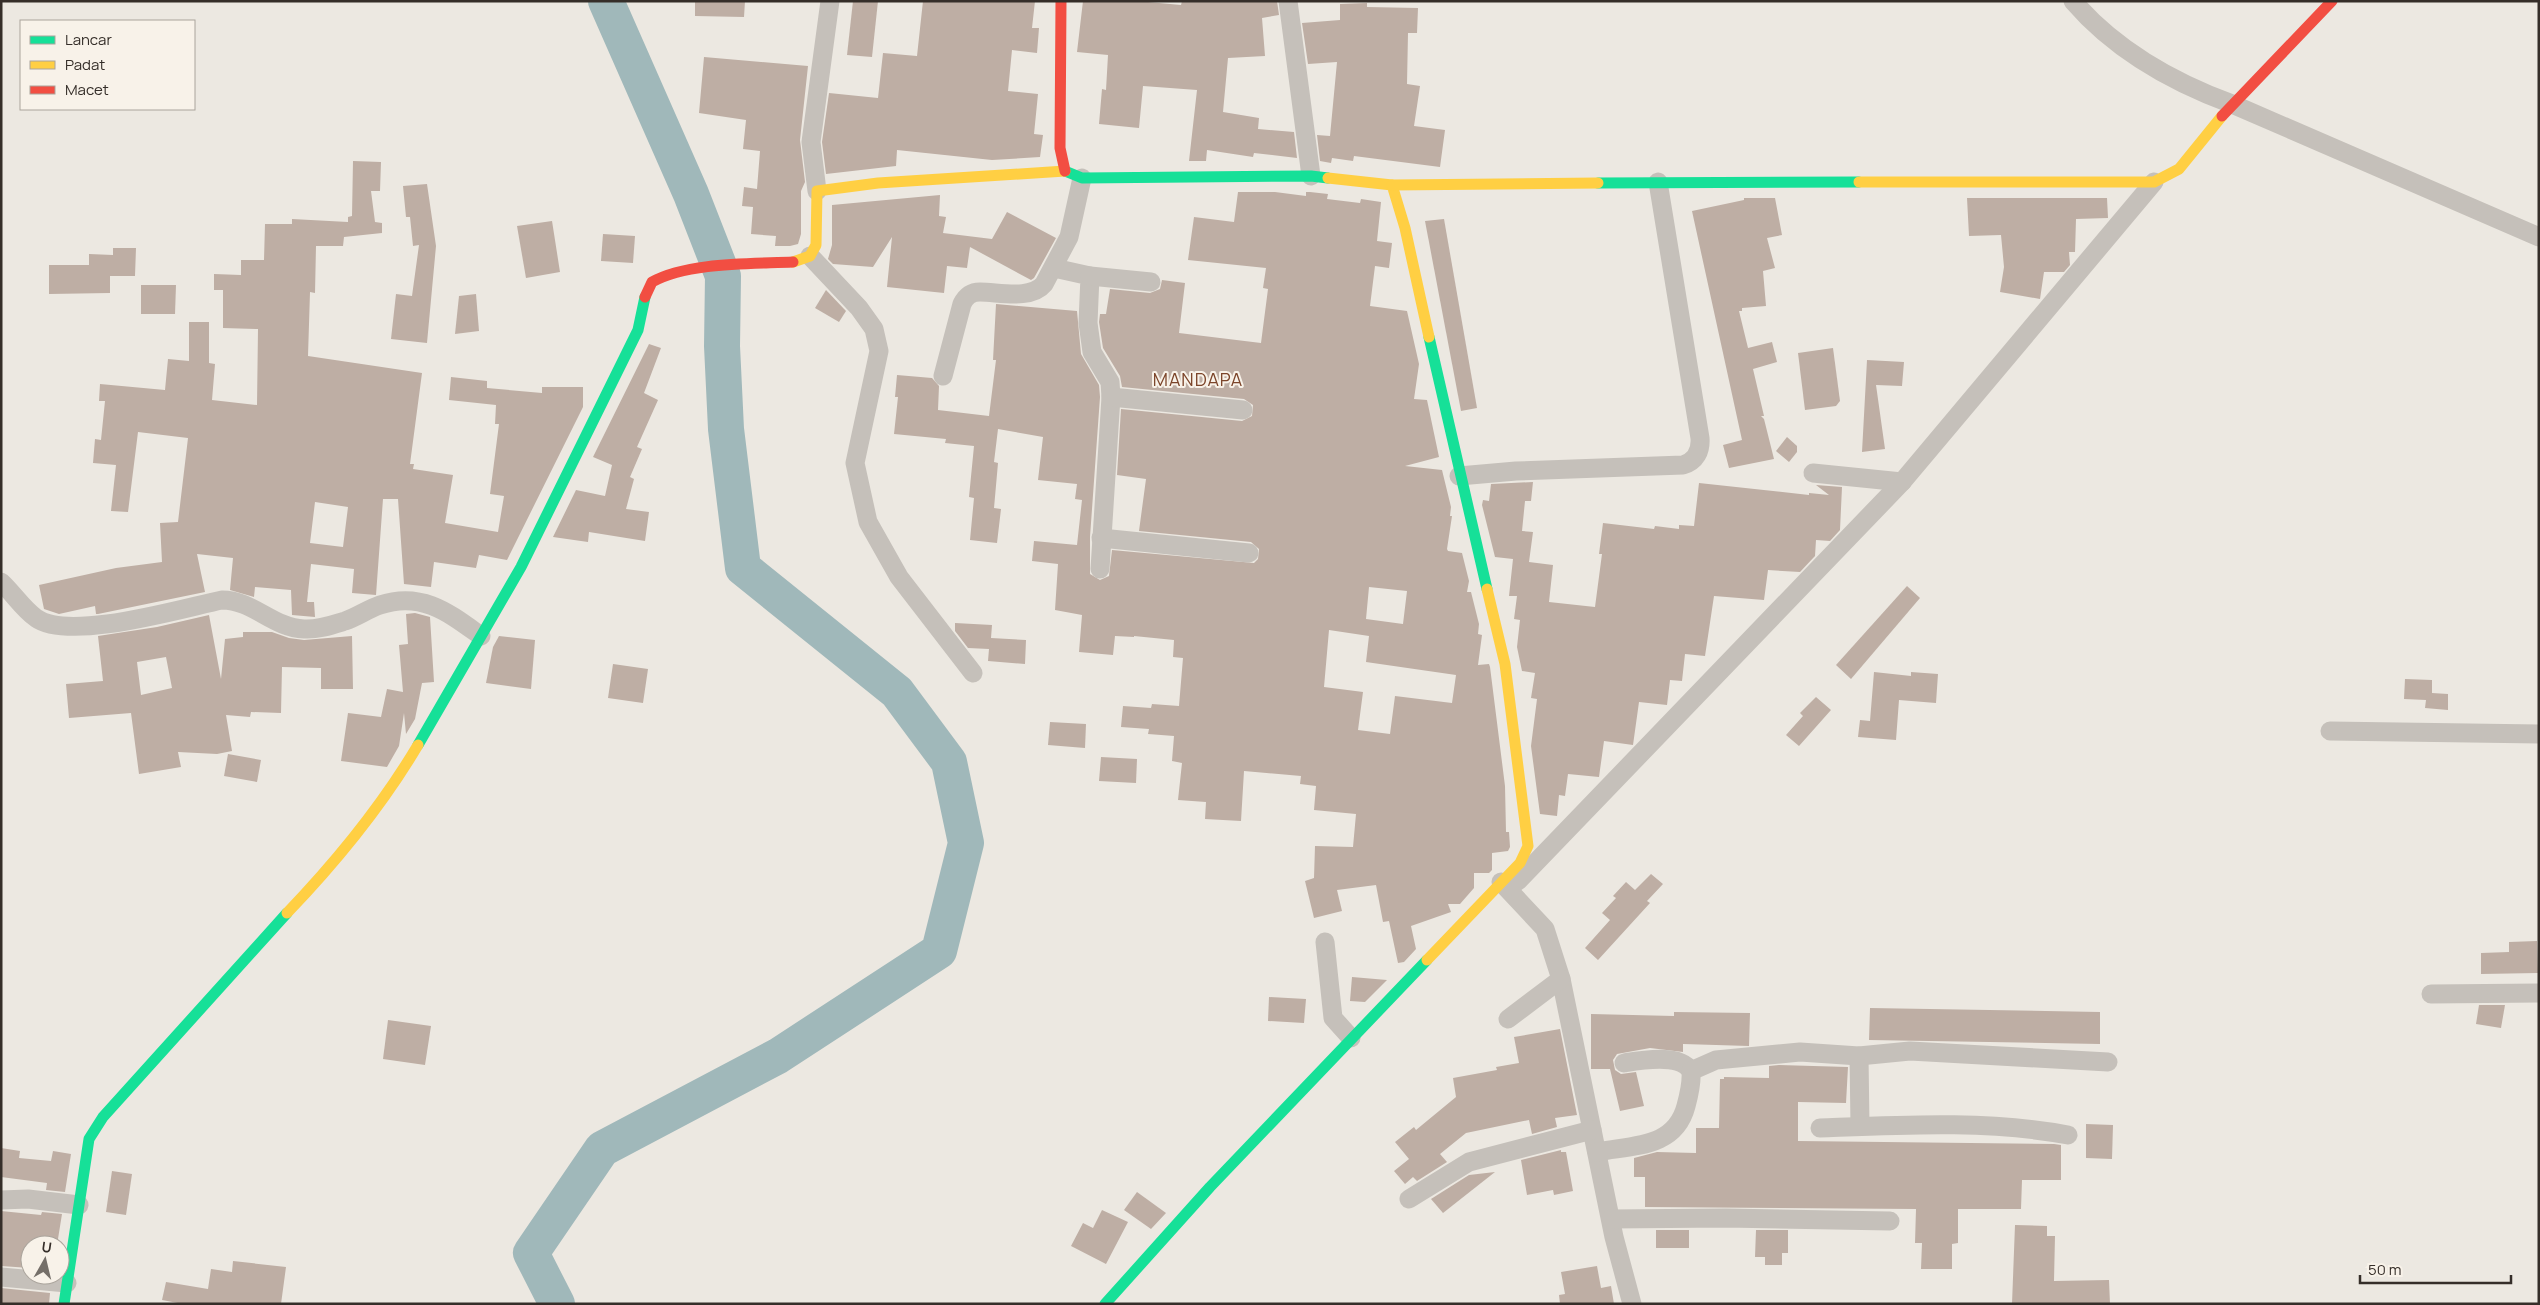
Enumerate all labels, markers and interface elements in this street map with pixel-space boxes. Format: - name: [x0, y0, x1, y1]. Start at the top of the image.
- legend: [20, 20, 195, 110]
- text: Lancar: [65, 29, 112, 50]
- text: Padat: [65, 54, 105, 75]
- text: Macet: [65, 79, 109, 100]
- district label: MANDAPA: [1153, 367, 1243, 391]
- north arrow: [20, 1235, 70, 1285]
- text: U: [41, 1237, 53, 1257]
- scale bar: [2360, 1252, 2511, 1284]
- text: 50 m: [2368, 1259, 2402, 1280]

